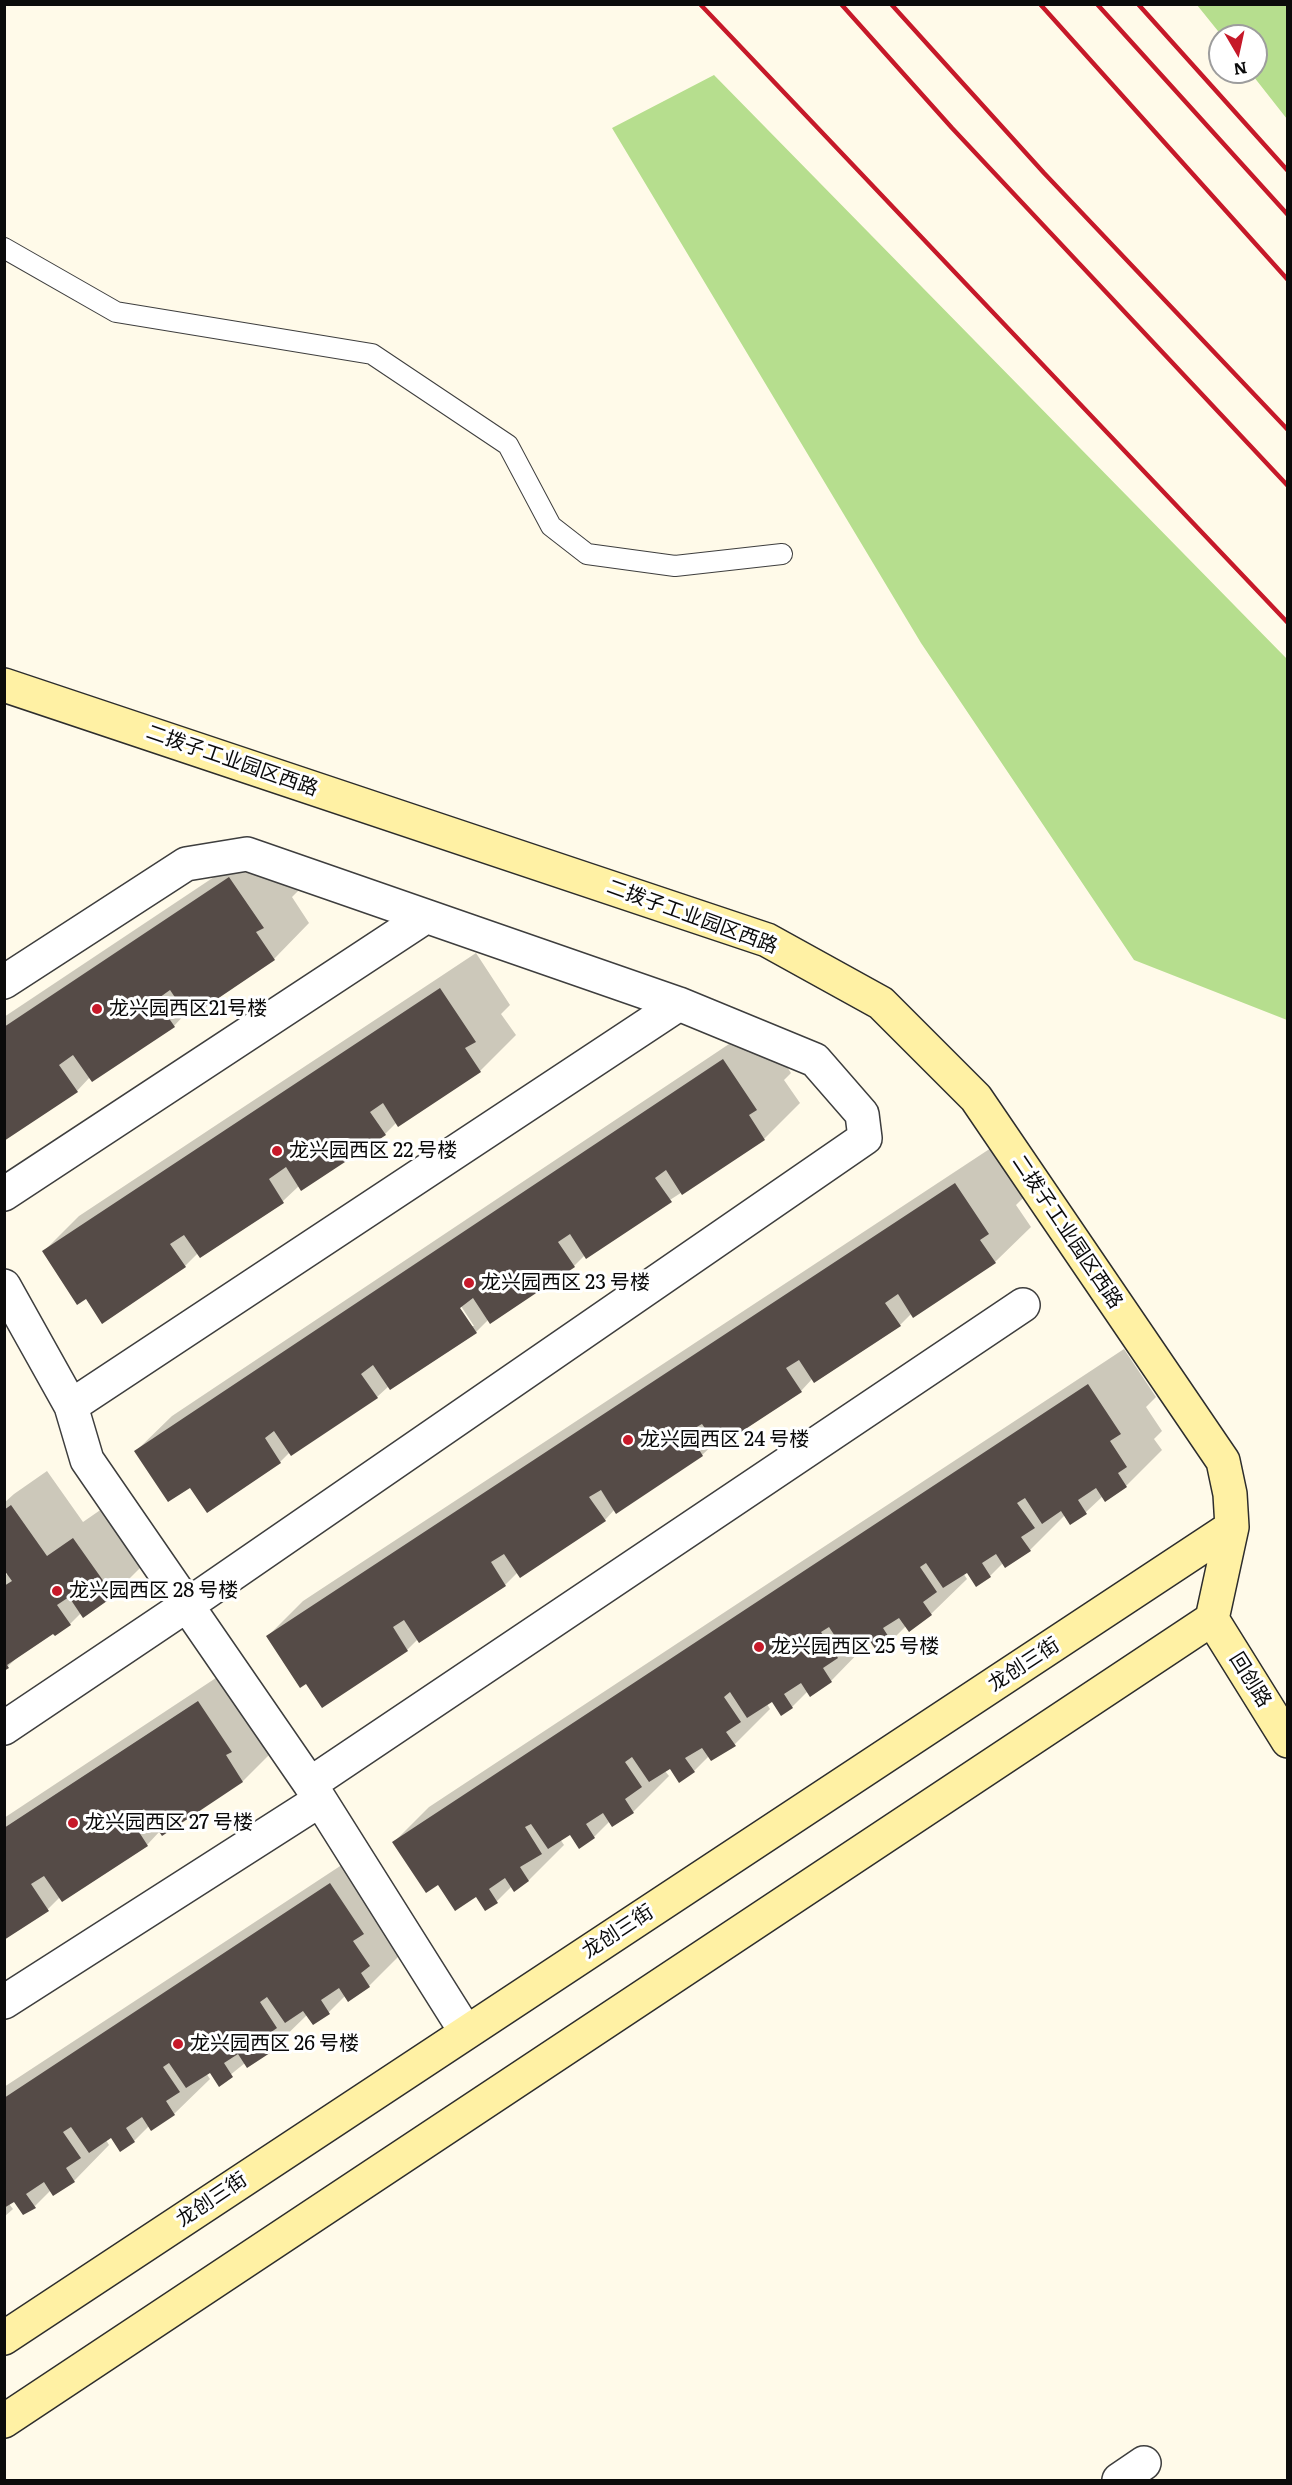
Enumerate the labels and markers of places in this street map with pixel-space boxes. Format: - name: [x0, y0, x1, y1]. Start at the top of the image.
- place label: 龙兴园西区21号楼: [109, 997, 267, 1021]
- marker: 龙兴园西区21号楼: [90, 1002, 104, 1016]
- place label: 龙兴园西区 22 号楼: [289, 1139, 457, 1163]
- marker: 龙兴园西区 22 号楼: [270, 1144, 284, 1158]
- place label: 龙兴园西区 23 号楼: [481, 1271, 650, 1295]
- marker: 龙兴园西区 23 号楼: [462, 1276, 476, 1290]
- place label: 龙兴园西区 24 号楼: [640, 1428, 809, 1452]
- marker: 龙兴园西区 24 号楼: [621, 1433, 635, 1447]
- place label: 龙兴园西区 28 号楼: [69, 1579, 238, 1603]
- marker: 龙兴园西区 28 号楼: [50, 1584, 64, 1598]
- place label: 龙兴园西区 25 号楼: [771, 1635, 939, 1659]
- marker: 龙兴园西区 25 号楼: [752, 1640, 766, 1654]
- place label: 龙兴园西区 27 号楼: [85, 1811, 253, 1835]
- marker: 龙兴园西区 27 号楼: [66, 1816, 80, 1830]
- place label: 龙兴园西区 26 号楼: [190, 2032, 359, 2056]
- marker: 龙兴园西区 26 号楼: [171, 2037, 185, 2051]

